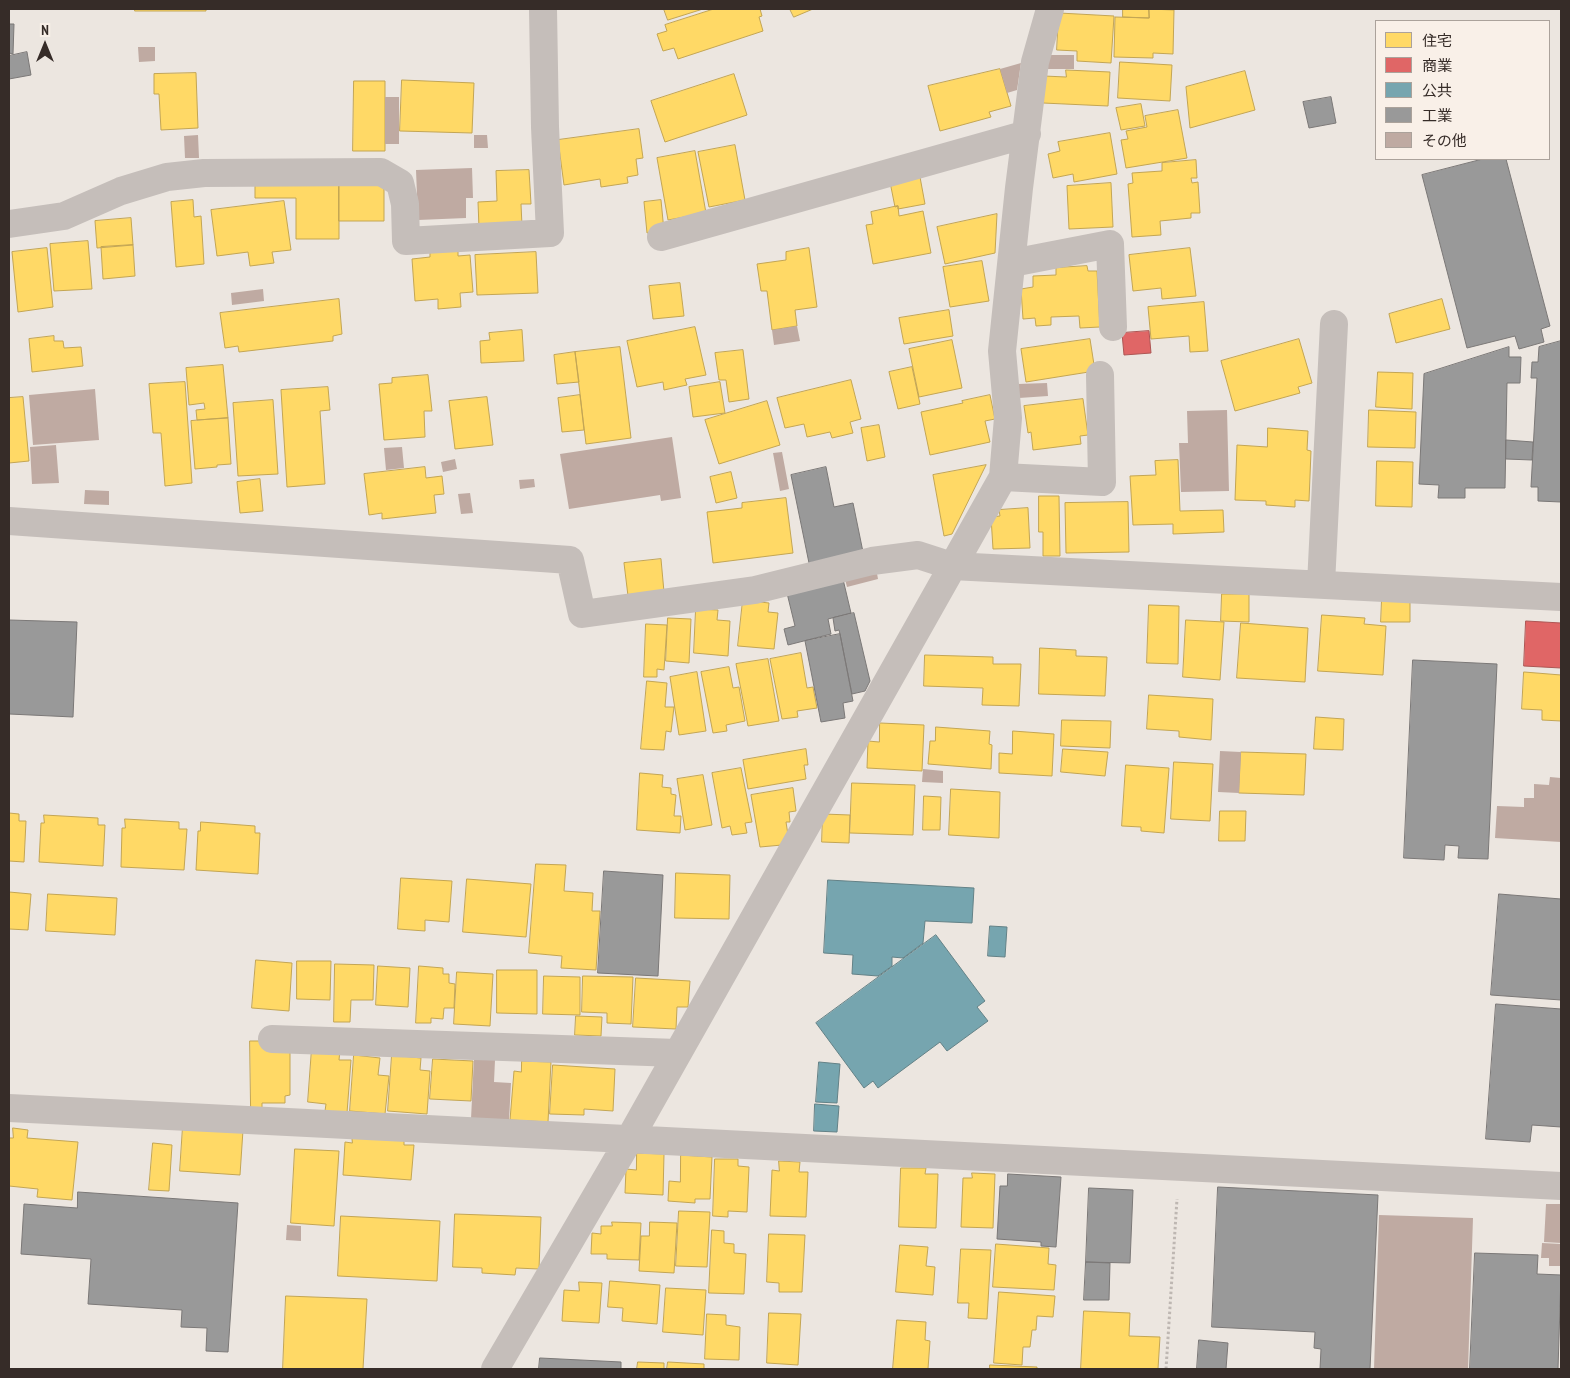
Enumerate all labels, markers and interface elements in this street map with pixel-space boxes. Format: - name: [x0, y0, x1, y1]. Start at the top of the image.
- north arrow: [20, 20, 70, 70]
- legend: [1375, 20, 1550, 160]
- text: N: [41, 21, 49, 39]
- text: 住宅: [1422, 31, 1452, 50]
- text: 商業: [1422, 56, 1452, 75]
- text: 公共: [1422, 81, 1452, 100]
- text: 工業: [1422, 106, 1452, 125]
- text: その他: [1422, 131, 1467, 150]

